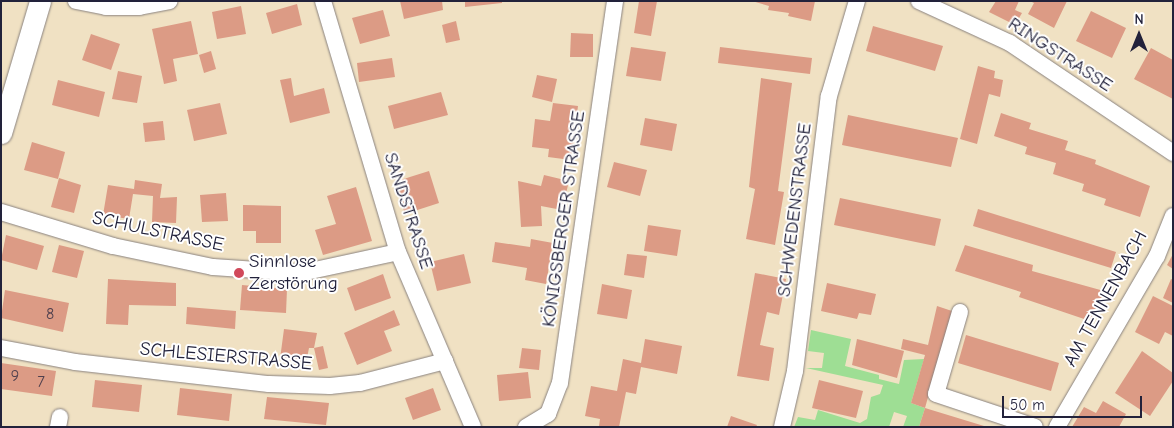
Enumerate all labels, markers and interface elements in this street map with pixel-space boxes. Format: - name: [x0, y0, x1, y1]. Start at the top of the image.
- north arrow: [1114, 10, 1164, 60]
- text: N: [1134, 11, 1144, 28]
- street label: RINGSTRASSE: [1003, 13, 1117, 97]
- street label: KÖNIGSBERGER STRASSE: [538, 109, 590, 329]
- street label: SCHWEDENSTRASSE: [773, 122, 817, 298]
- street label: SANDSTRASSE: [378, 150, 438, 272]
- street label: SCHULSTRASSE: [90, 207, 226, 257]
- street label: AM TENNENBACH: [1059, 227, 1153, 371]
- place label: Sinnlose Zerstörung: [249, 251, 338, 295]
- marker: Sinnlose Zerstörung: [233, 267, 245, 279]
- house number: 8: [46, 304, 54, 324]
- street label: SCHLESIERSTRASSE: [139, 338, 313, 376]
- house number: 9: [11, 366, 19, 386]
- house number: 7: [37, 372, 45, 392]
- scale bar: [1004, 386, 1144, 418]
- text: 50 m: [1010, 396, 1045, 414]

